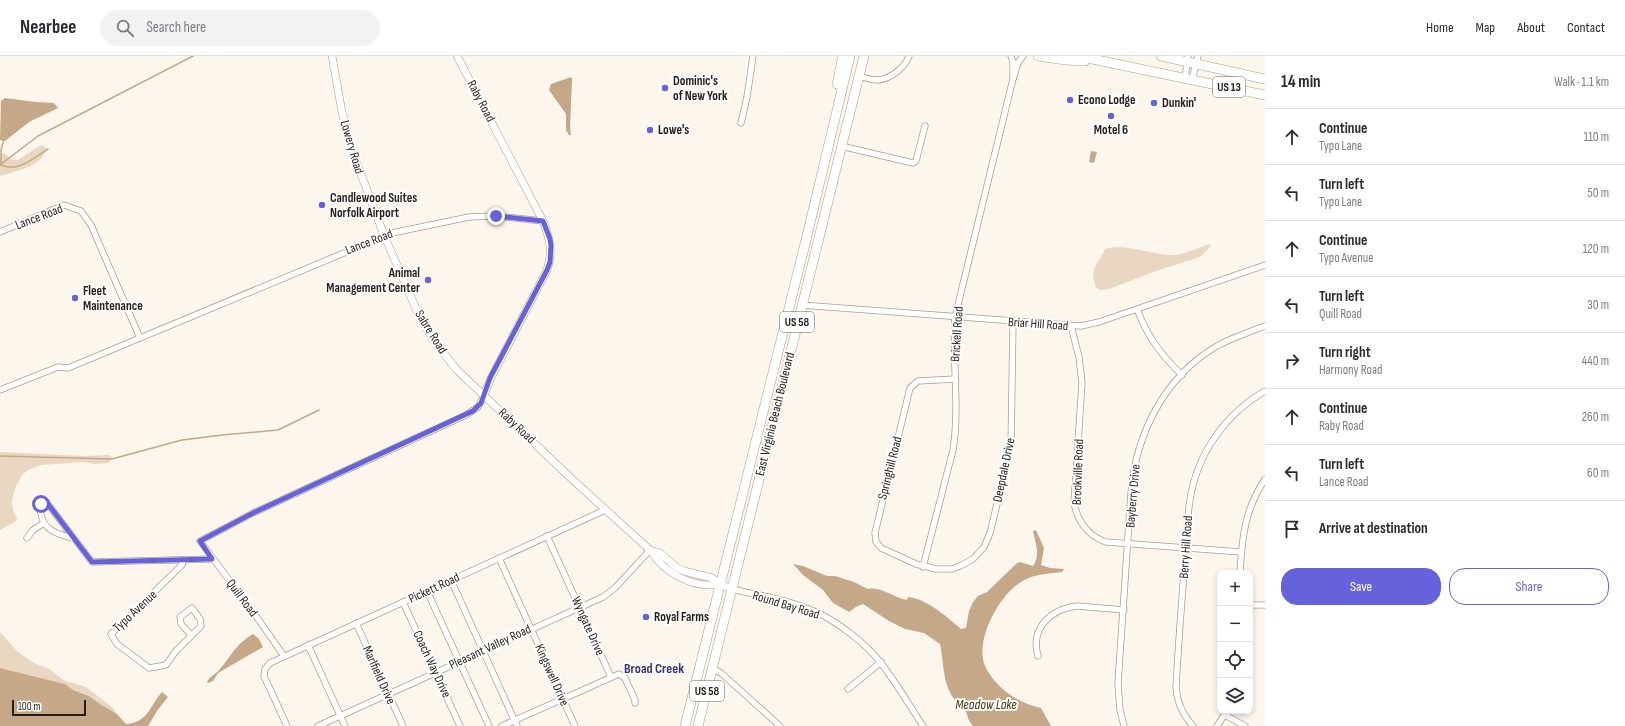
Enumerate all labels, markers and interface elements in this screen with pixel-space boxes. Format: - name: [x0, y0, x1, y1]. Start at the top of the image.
- search box: [100, 10, 380, 46]
- text: Nearbee: [20, 16, 76, 39]
- icon: search: [114, 17, 136, 39]
- text: Search here: [146, 18, 206, 37]
- text: Home: [1426, 19, 1454, 36]
- text: Map: [1476, 19, 1495, 36]
- text: About: [1517, 19, 1545, 36]
- text: Contact: [1567, 19, 1605, 36]
- text: 14 min: [1281, 72, 1321, 92]
- place label: Dominic's of New York: [673, 73, 728, 104]
- text: Walk · 1.1 km: [1554, 74, 1609, 90]
- street label: Raby Road: [463, 77, 499, 125]
- road number: US 13: [1213, 77, 1245, 97]
- marker: Dominic's of New York: [660, 83, 670, 93]
- place label: Econo Lodge: [1078, 92, 1136, 108]
- marker: Econo Lodge: [1065, 95, 1075, 105]
- place label: Dunkin': [1162, 95, 1196, 111]
- marker: Dunkin': [1149, 98, 1159, 108]
- marker: Motel 6: [1106, 111, 1116, 121]
- street label: Lowery Road: [337, 118, 367, 176]
- text: Continue: [1319, 119, 1368, 138]
- place label: Lowe's: [658, 122, 689, 138]
- place label: Motel 6: [1094, 122, 1128, 138]
- marker: Lowe's: [645, 125, 655, 135]
- icon: ahead: [1281, 126, 1303, 148]
- text: 110 m: [1584, 129, 1609, 145]
- text: Typo Lane: [1319, 138, 1362, 154]
- text: Turn left: [1319, 175, 1364, 194]
- icon: left: [1281, 182, 1303, 204]
- text: 50 m: [1588, 185, 1609, 201]
- place label: Candlewood Suites Norfolk Airport: [330, 190, 417, 221]
- text: Typo Lane: [1319, 194, 1362, 210]
- marker: Candlewood Suites Norfolk Airport: [317, 200, 327, 210]
- street label: Lance Road: [13, 201, 65, 233]
- route end: [487, 207, 505, 225]
- street label: Lance Road: [343, 226, 395, 258]
- text: Continue: [1319, 231, 1368, 250]
- icon: ahead: [1281, 238, 1303, 260]
- text: 120 m: [1583, 241, 1609, 257]
- text: Typo Avenue: [1319, 250, 1373, 266]
- place label: Animal Management Center: [326, 265, 420, 296]
- marker: Animal Management Center: [423, 275, 433, 285]
- place label: Fleet Maintenance: [83, 283, 143, 314]
- text: Turn left: [1319, 287, 1364, 306]
- marker: Fleet Maintenance: [70, 293, 80, 303]
- icon: left: [1281, 294, 1303, 316]
- text: 30 m: [1587, 297, 1609, 313]
- street label: Brickell Road: [947, 306, 967, 362]
- text: Quill Road: [1319, 306, 1362, 322]
- street label: Sabre Road: [411, 307, 451, 357]
- road number: US 58: [780, 312, 814, 332]
- street label: Briar Hill Road: [1007, 314, 1069, 334]
- text: Turn right: [1319, 343, 1371, 362]
- street label: East Virginia Beach Boulevard: [752, 350, 798, 478]
- icon: right: [1281, 350, 1303, 372]
- text: 440 m: [1582, 353, 1609, 369]
- text: Harmony Road: [1319, 362, 1382, 378]
- text: Continue: [1319, 399, 1368, 418]
- street label: Raby Road: [495, 405, 539, 447]
- icon: ahead: [1281, 406, 1303, 428]
- text: 260 m: [1582, 409, 1609, 425]
- text: Raby Road: [1319, 418, 1364, 434]
- street label: Springhill Road: [874, 435, 906, 501]
- street label: Deepdale Drive: [989, 437, 1019, 503]
- street label: Brookville Road: [1069, 439, 1087, 505]
- text: Turn left: [1319, 455, 1364, 474]
- icon: left: [1281, 462, 1303, 484]
- street label: Bayberry Drive: [1122, 464, 1144, 528]
- text: 60 m: [1587, 465, 1609, 481]
- text: Lance Road: [1319, 474, 1368, 490]
- route start: [32, 495, 50, 513]
- street label: Berry Hill Road: [1176, 515, 1196, 579]
- icon: arrive: [1281, 518, 1303, 540]
- text: Arrive at destination: [1319, 519, 1428, 538]
- button: Save: [1281, 568, 1441, 605]
- button: Share: [1449, 568, 1609, 605]
- street label: Pickett Road: [406, 569, 462, 607]
- map controls: [1217, 570, 1253, 714]
- button: +: [1217, 570, 1253, 606]
- street label: Quill Road: [223, 576, 261, 620]
- street label: Typo Avenue: [110, 587, 160, 635]
- street label: Round Bay Road: [751, 587, 821, 623]
- street label: Wyngate Drive: [568, 594, 608, 658]
- button: −: [1217, 606, 1253, 642]
- place label: Royal Farms: [654, 609, 709, 625]
- marker: Royal Farms: [641, 612, 651, 622]
- street label: Pleasant Valley Road: [446, 621, 534, 673]
- street label: Coach Way Drive: [409, 628, 455, 700]
- street label: Kingswell Drive: [531, 642, 573, 708]
- button: locate: [1217, 642, 1253, 678]
- street label: Marlfield Drive: [359, 643, 399, 707]
- district label: Broad Creek: [624, 660, 684, 677]
- button: layers: [1217, 678, 1253, 714]
- road number: US 58: [690, 681, 724, 701]
- water label: Meadow Lake: [955, 696, 1017, 713]
- scale bar: [12, 698, 86, 717]
- text: 100 m: [18, 700, 40, 713]

